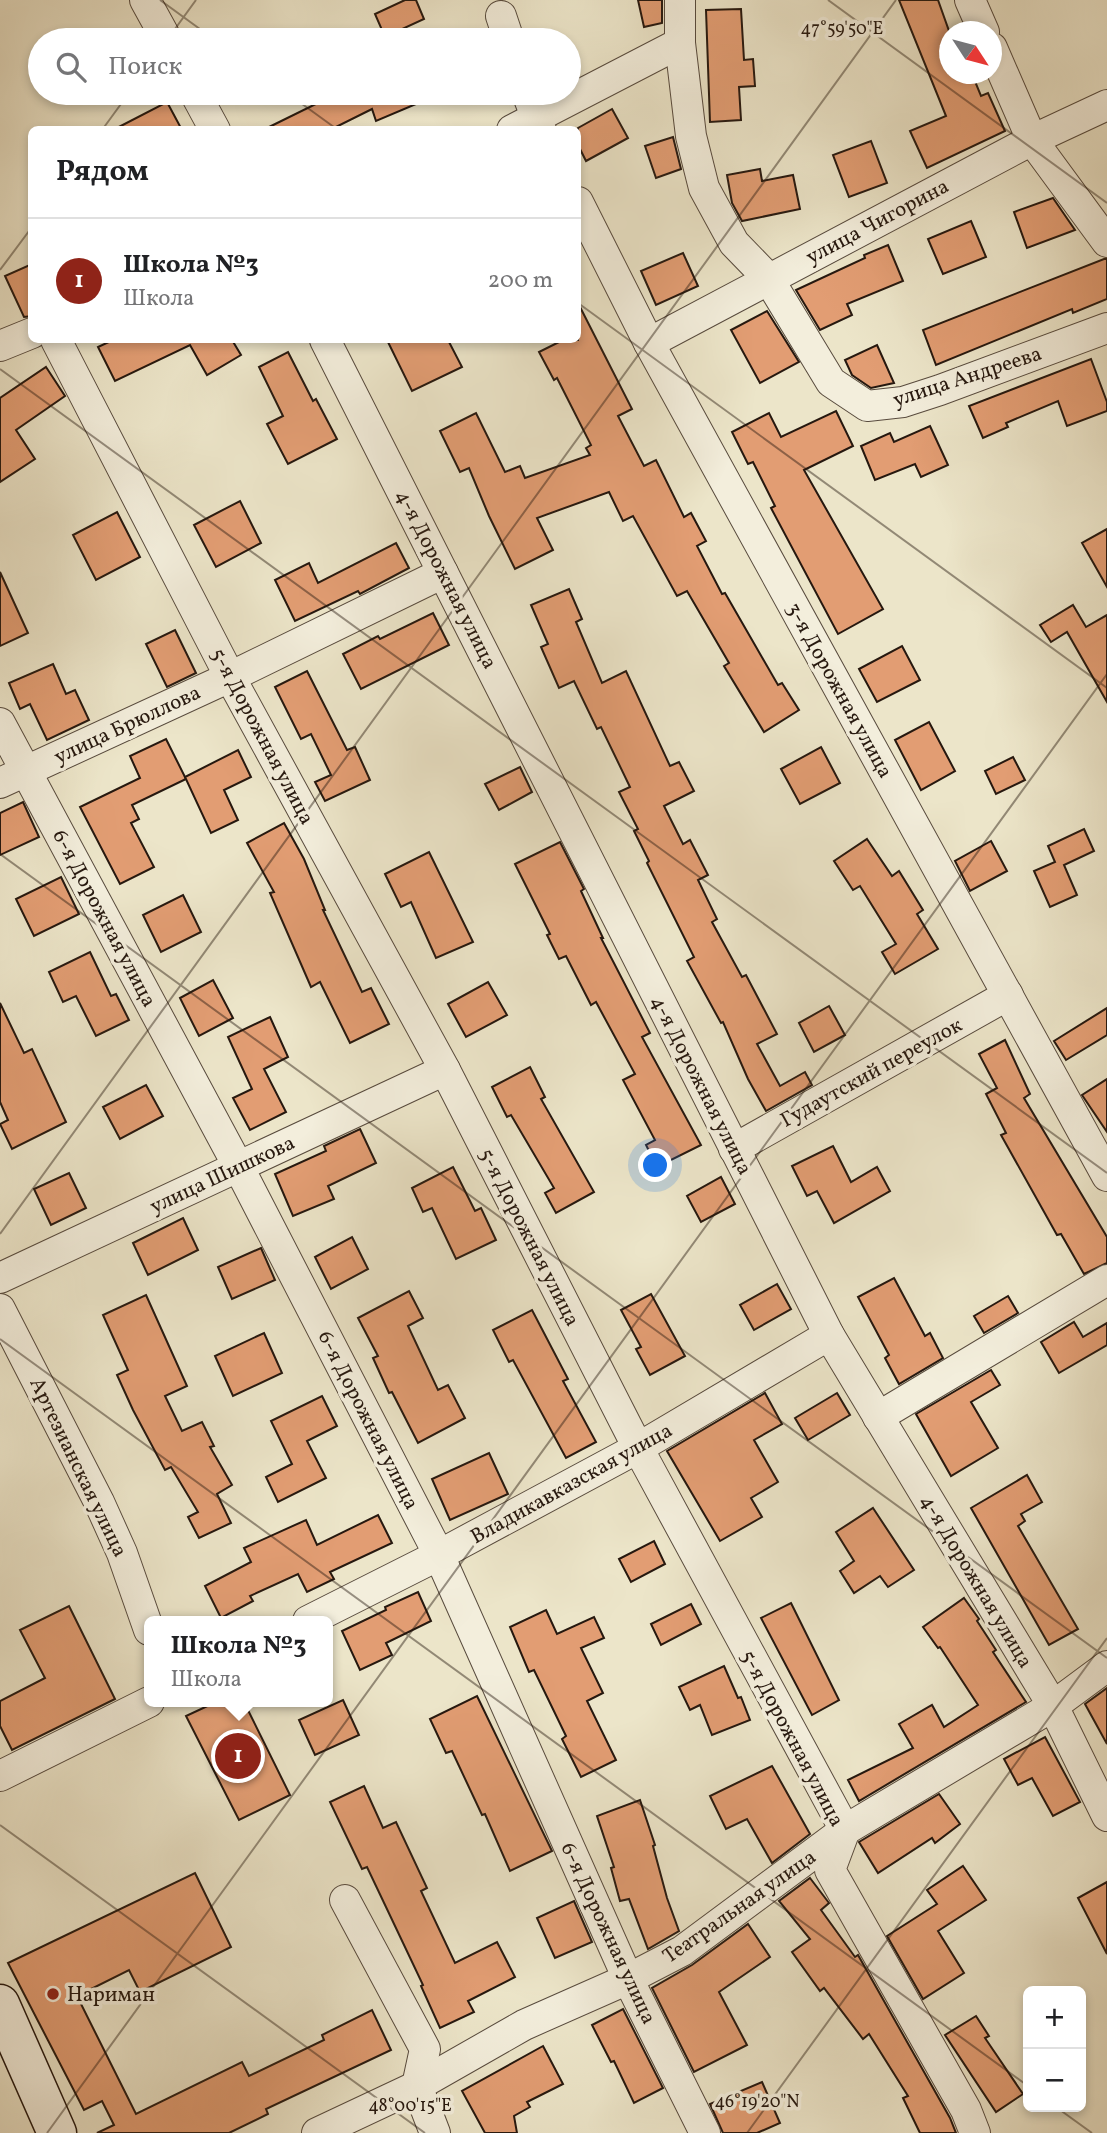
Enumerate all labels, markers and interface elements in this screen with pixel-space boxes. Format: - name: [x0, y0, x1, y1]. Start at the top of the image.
- text: 47°59'50"E: [801, 17, 884, 42]
- north arrow: [939, 21, 1002, 84]
- search box: [28, 28, 581, 105]
- icon: search: [52, 48, 90, 86]
- text: Поиск: [108, 49, 182, 85]
- text: Рядом: [56, 151, 149, 193]
- street label: улица Чигорина: [801, 172, 954, 272]
- text: Школа №3: [123, 247, 259, 283]
- text: 1: [74, 265, 84, 297]
- text: 200 m: [488, 265, 553, 297]
- text: Школа: [123, 283, 194, 315]
- street label: улица Андреева: [889, 340, 1046, 415]
- street label: 4-я Дорожная улица: [388, 485, 503, 674]
- street label: 3-я Дорожная улица: [778, 598, 899, 784]
- street label: 5-я Дорожная улица: [203, 643, 321, 830]
- street label: улица Брюллова: [50, 679, 206, 772]
- street label: 6-я Дорожная улица: [45, 825, 163, 1013]
- street label: 4-я Дорожная улица: [643, 991, 758, 1180]
- street label: Гудаутский переулок: [776, 1011, 968, 1135]
- street label: улица Шишкова: [145, 1129, 300, 1222]
- street label: 5-я Дорожная улица: [471, 1144, 586, 1332]
- your location: [638, 1148, 672, 1182]
- street label: 6-я Дорожная улица: [310, 1326, 425, 1515]
- street label: Артезианская улица: [22, 1373, 134, 1562]
- street label: Владикавказская улица: [466, 1417, 678, 1552]
- street label: 4-я Дорожная улица: [912, 1490, 1039, 1674]
- popup: [144, 1616, 333, 1707]
- text: Школа №3: [171, 1628, 306, 1664]
- street label: 5-я Дорожная улица: [733, 1645, 851, 1832]
- text: Школа: [171, 1664, 242, 1696]
- pin: 1: [215, 1730, 261, 1782]
- street label: 6-я Дорожная улица: [553, 1838, 662, 2029]
- street label: Театральная улица: [657, 1843, 822, 1971]
- place label: Нариман: [67, 1981, 155, 2010]
- marker: Нариман: [45, 1986, 61, 2002]
- map controls: [1023, 1986, 1086, 2112]
- button: +: [1023, 1986, 1086, 2049]
- button: −: [1023, 2049, 1086, 2112]
- text: 46°19'20"N: [714, 2090, 800, 2115]
- text: 48°00'15"E: [368, 2094, 452, 2119]

